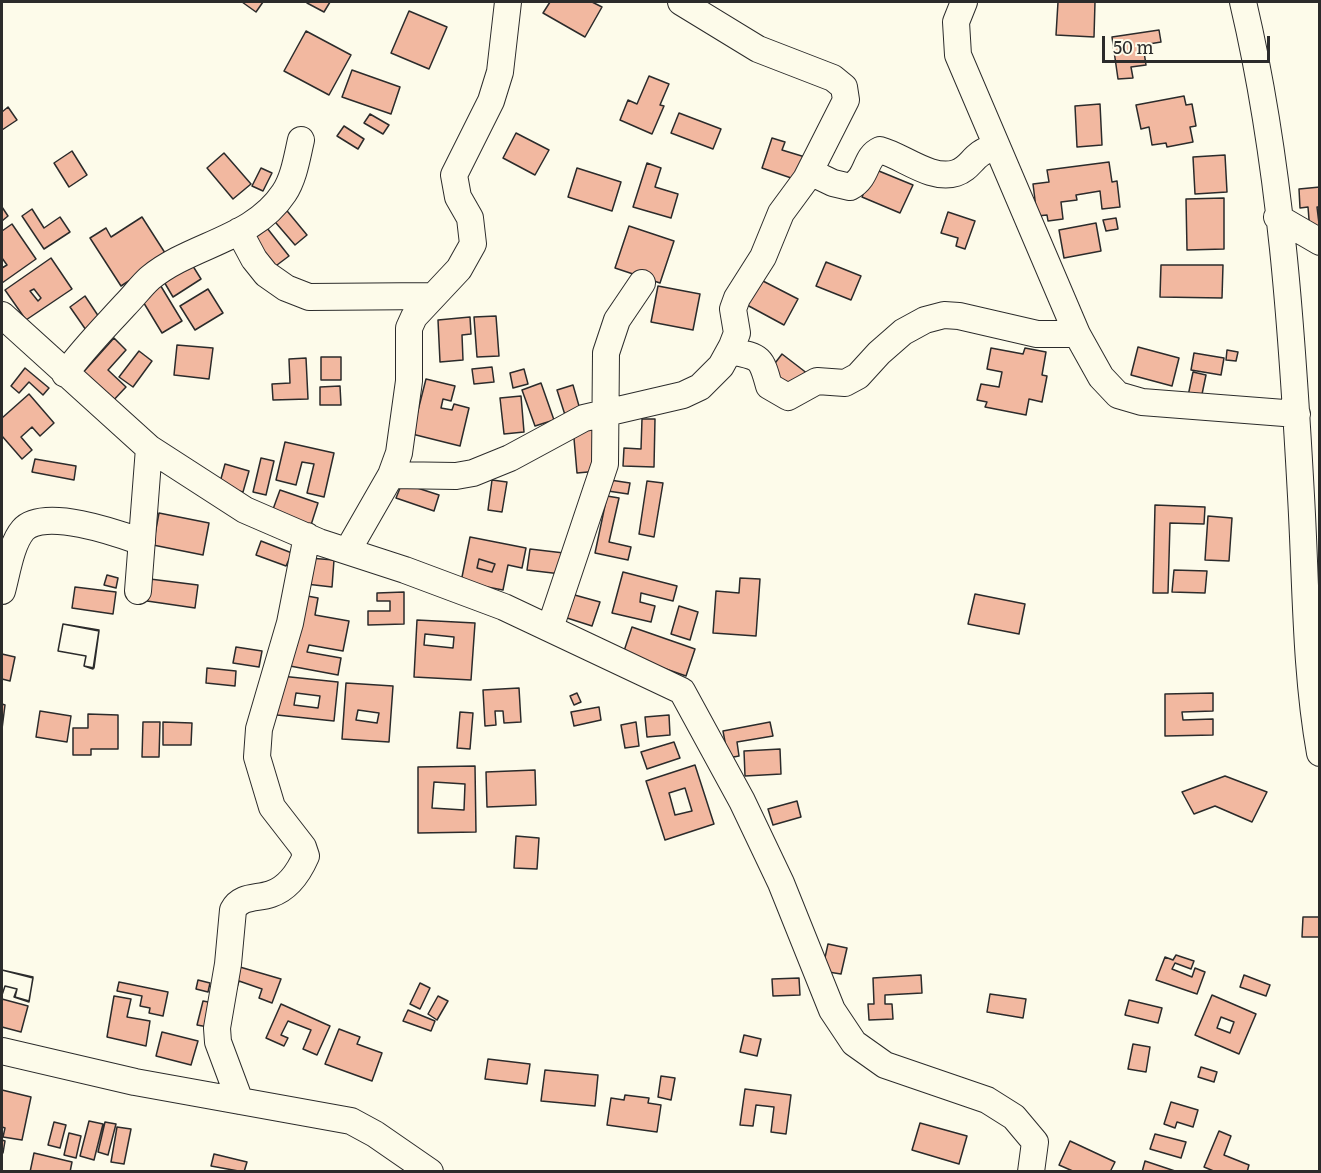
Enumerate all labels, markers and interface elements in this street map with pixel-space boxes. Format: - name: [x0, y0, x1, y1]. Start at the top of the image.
- scale bar: [1105, 24, 1273, 62]
- text: 50 m: [1113, 33, 1154, 60]

